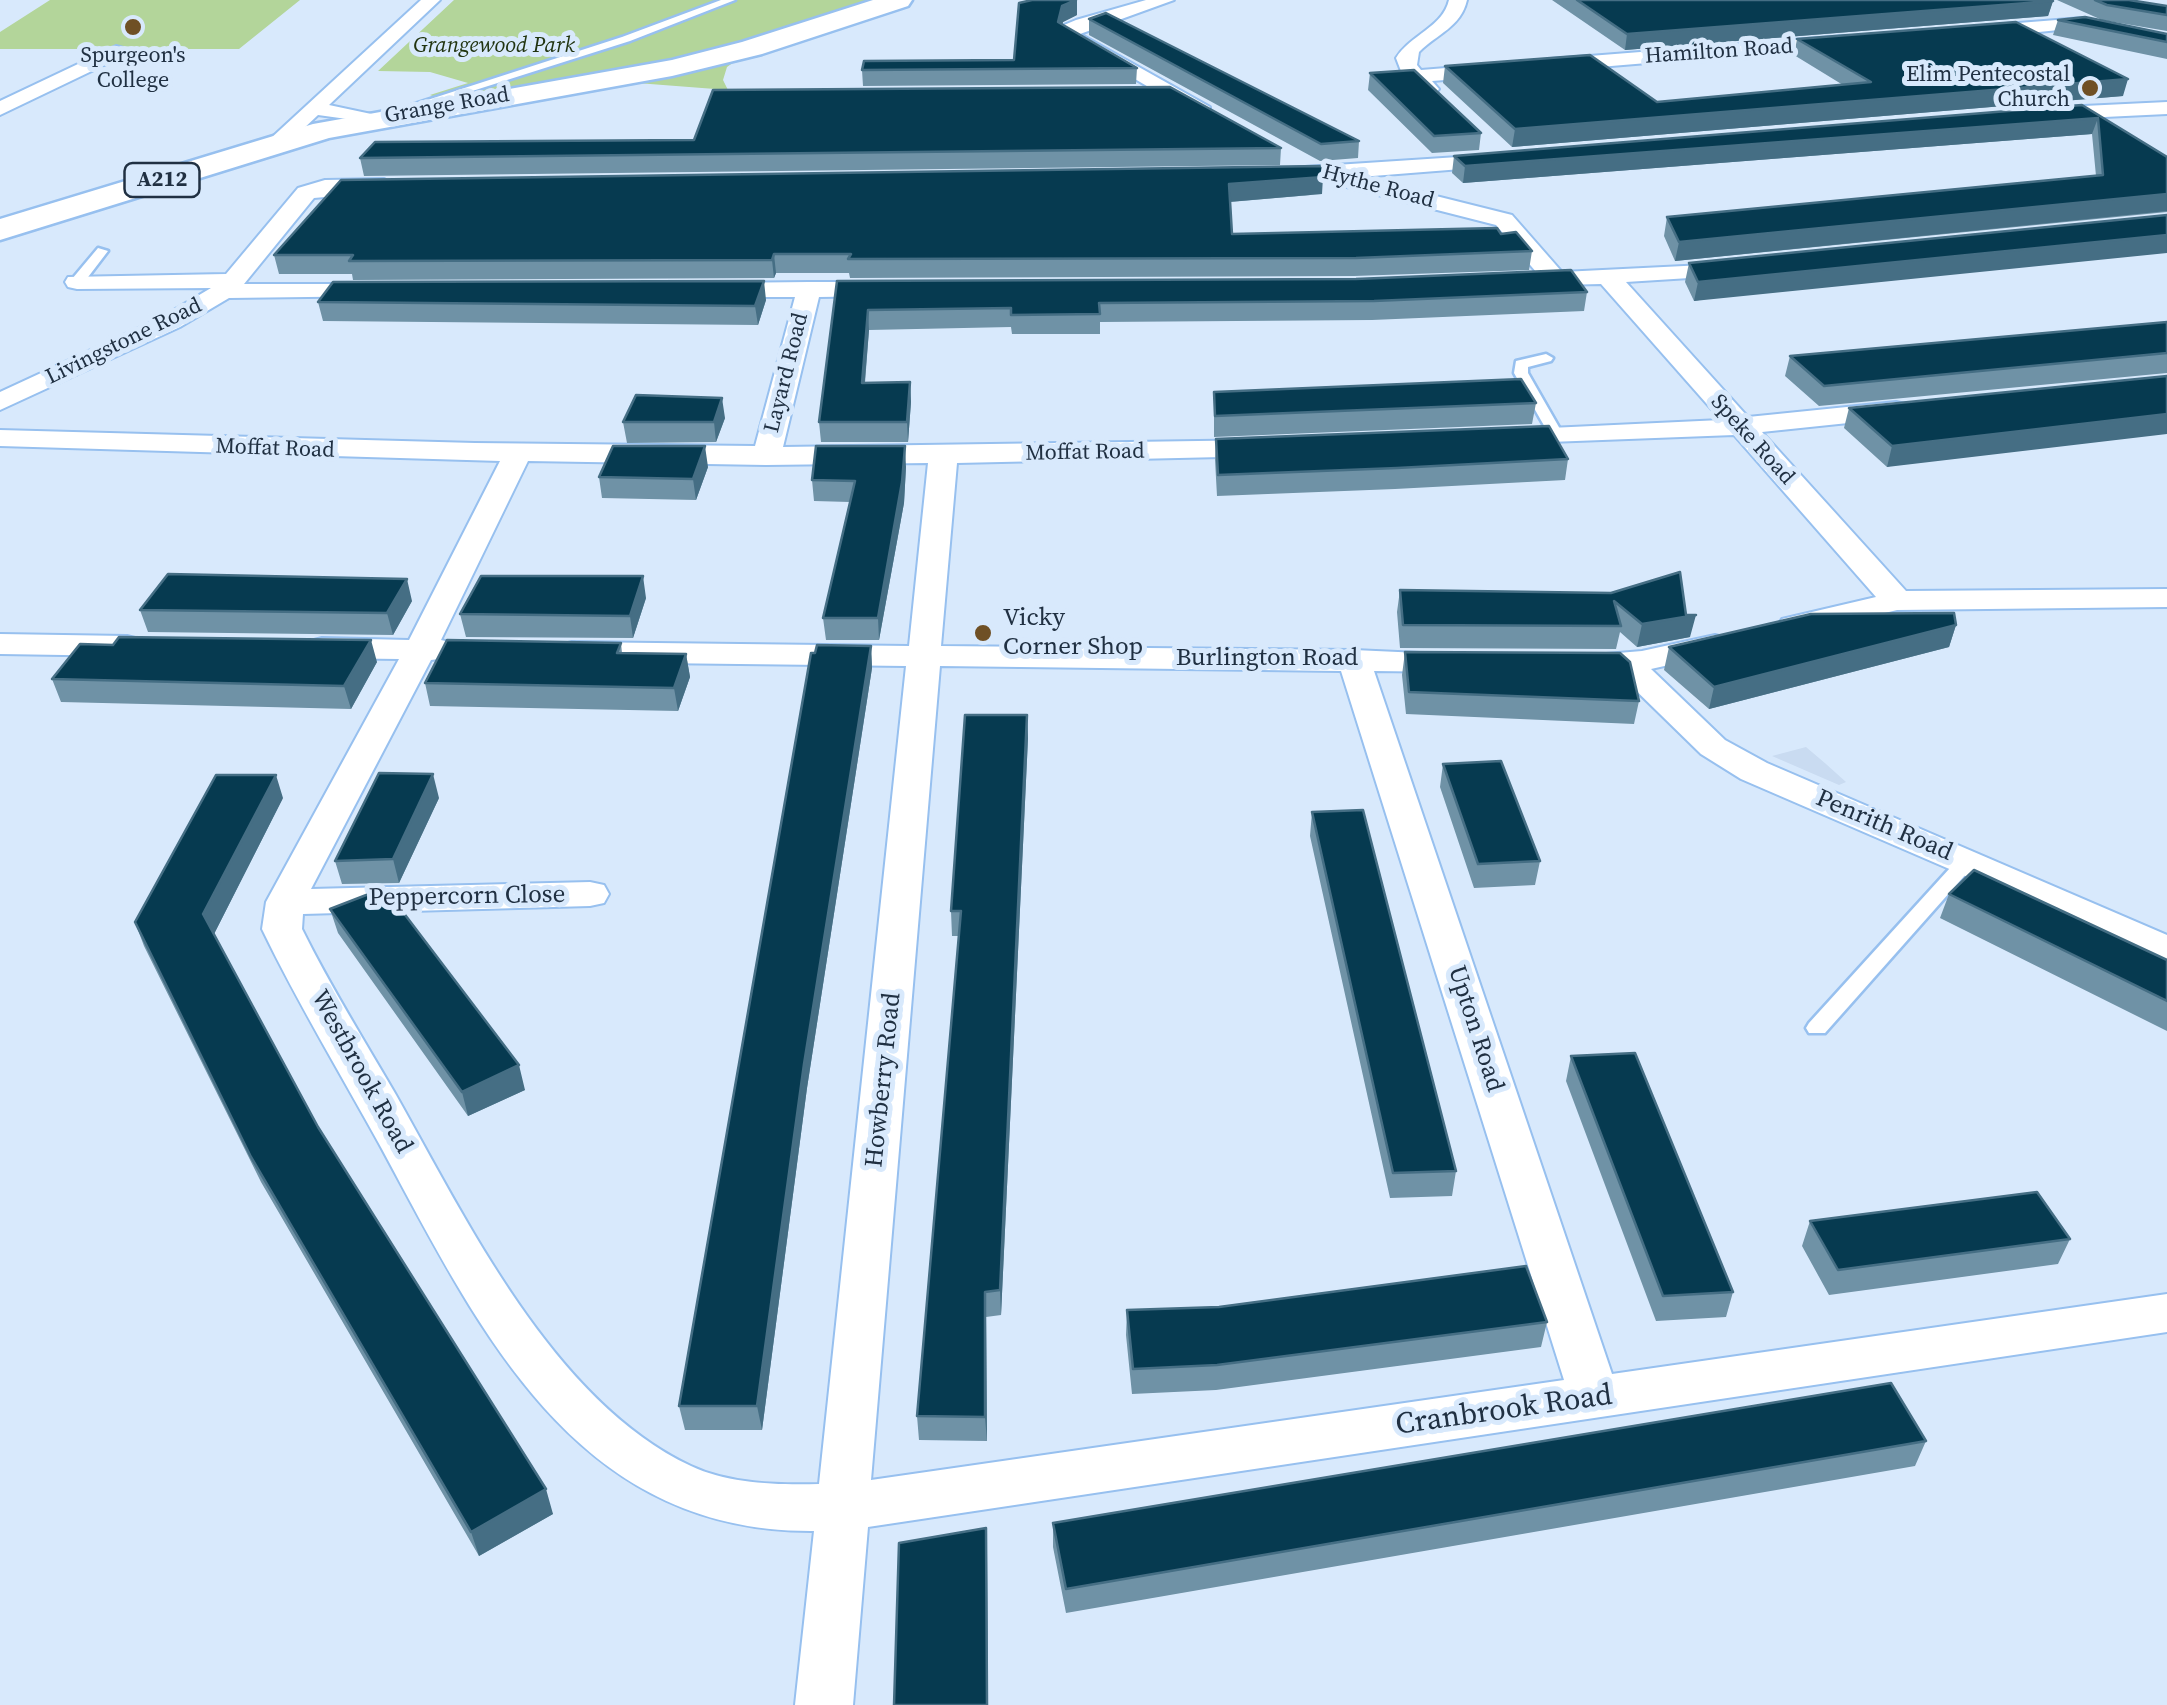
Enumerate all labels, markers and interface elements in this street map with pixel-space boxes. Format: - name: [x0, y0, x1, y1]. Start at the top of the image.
- marker: Spurgeon's College: [122, 16, 144, 38]
- park label: Grangewood Park: [413, 33, 575, 59]
- street label: Hamilton Road: [1644, 34, 1794, 70]
- place label: Spurgeon's College: [80, 43, 186, 94]
- place label: Elim Pentecostal Church: [1906, 62, 2070, 114]
- marker: Elim Pentecostal Church: [2079, 77, 2101, 99]
- street label: Grange Road: [383, 82, 511, 130]
- street label: Hythe Road: [1319, 159, 1437, 215]
- road number: A212: [124, 163, 200, 197]
- street label: Livingstone Road: [42, 293, 206, 391]
- street label: Layard Road: [759, 310, 815, 436]
- street label: Speke Road: [1704, 389, 1800, 491]
- street label: Moffat Road: [215, 434, 335, 464]
- street label: Moffat Road: [1025, 439, 1145, 467]
- place label: Vicky Corner Shop: [1003, 604, 1143, 663]
- marker: Vicky Corner Shop: [972, 622, 994, 644]
- street label: Burlington Road: [1176, 644, 1358, 674]
- street label: Penrith Road: [1811, 784, 1957, 868]
- street label: Peppercorn Close: [368, 880, 566, 914]
- street label: Upton Road: [1440, 962, 1510, 1096]
- street label: Westbrook Road: [304, 985, 418, 1159]
- street label: Howberry Road: [860, 991, 908, 1169]
- street label: Cranbrook Road: [1393, 1378, 1615, 1444]

